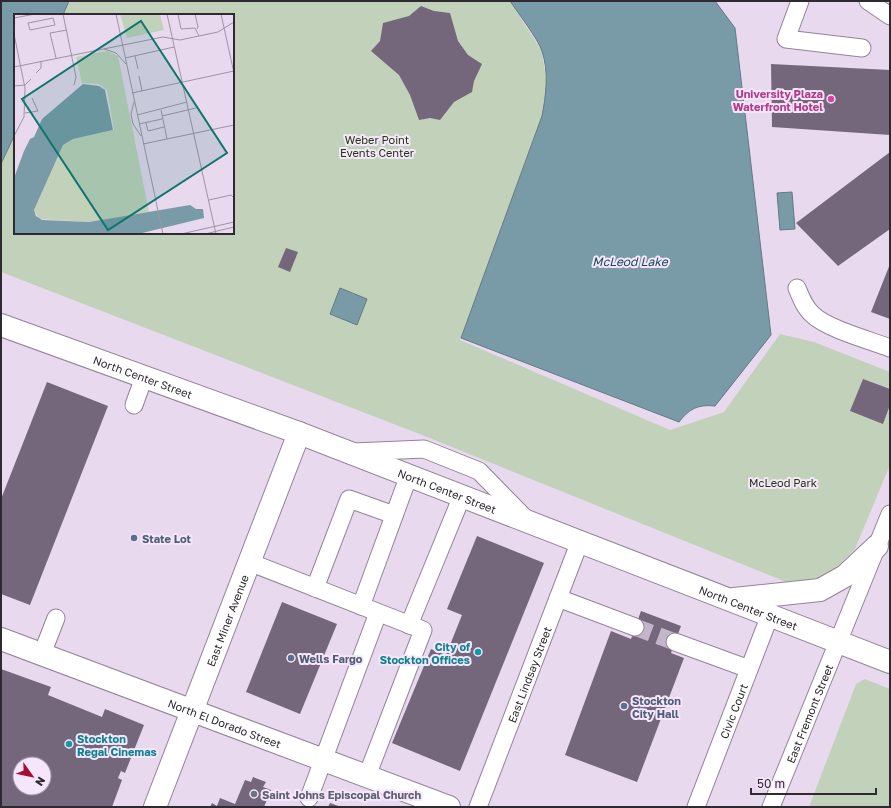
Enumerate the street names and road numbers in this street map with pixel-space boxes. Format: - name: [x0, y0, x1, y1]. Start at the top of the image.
- street label: North Center Street: [92, 353, 194, 400]
- street label: North Center Street: [396, 466, 498, 515]
- street label: East Miner Avenue: [203, 573, 250, 668]
- street label: North Center Street: [697, 582, 799, 632]
- street label: East Lindsay Street: [505, 624, 553, 724]
- street label: East Fremont Street: [783, 662, 835, 765]
- street label: Civic Court: [717, 682, 750, 740]
- street label: North El Dorado Street: [166, 696, 283, 750]

